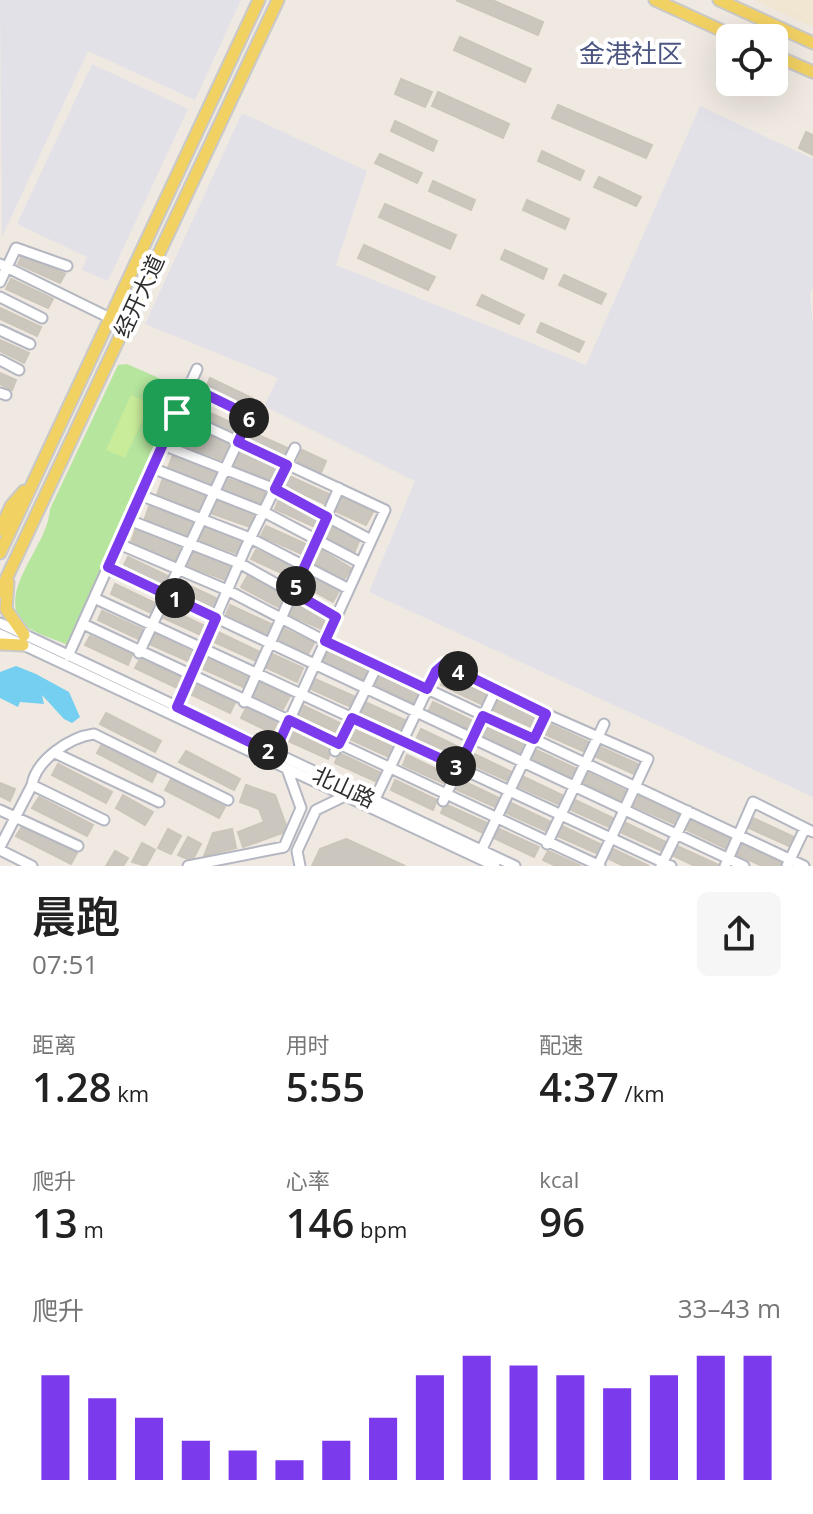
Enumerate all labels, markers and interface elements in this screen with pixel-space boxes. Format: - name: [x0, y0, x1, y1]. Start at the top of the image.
- map controls: [716, 24, 788, 96]
- button: locate: [716, 24, 788, 96]
- district label: 金港社区: [579, 35, 683, 71]
- street label: 经开大道: [106, 249, 170, 342]
- pin: [143, 379, 211, 447]
- icon: arrive: [155, 391, 199, 435]
- pin: 6: [229, 398, 269, 438]
- text: 6: [243, 403, 255, 433]
- pin: 5: [276, 566, 316, 606]
- text: 5: [290, 571, 302, 601]
- pin: 1: [155, 578, 195, 618]
- text: 1: [169, 583, 181, 613]
- pin: 4: [438, 651, 478, 691]
- text: 4: [452, 656, 464, 686]
- pin: 2: [248, 730, 288, 770]
- text: 2: [262, 735, 274, 765]
- pin: 3: [436, 746, 476, 786]
- text: 3: [450, 751, 462, 781]
- street label: 北山路: [308, 759, 381, 814]
- text: 晨跑: [32, 886, 120, 946]
- button: share: [697, 892, 781, 976]
- text: 07:51: [32, 946, 98, 982]
- text: 距离: [32, 1029, 76, 1059]
- text: 用时: [286, 1029, 330, 1059]
- text: 配速: [539, 1029, 583, 1059]
- text: 1.28: [32, 1059, 112, 1114]
- text: 5:55: [286, 1059, 365, 1114]
- text: 4:37: [539, 1059, 619, 1114]
- text: km: [112, 1078, 149, 1108]
- text: /km: [619, 1078, 665, 1108]
- text: kcal: [539, 1164, 579, 1194]
- text: 爬升: [32, 1165, 76, 1195]
- text: 心率: [286, 1165, 330, 1195]
- text: 96: [539, 1194, 585, 1249]
- text: 13: [32, 1195, 78, 1250]
- text: 146: [286, 1195, 354, 1250]
- text: m: [78, 1214, 104, 1244]
- text: bpm: [354, 1214, 407, 1244]
- text: 33–43 m: [678, 1290, 781, 1326]
- text: 爬升: [32, 1292, 84, 1328]

